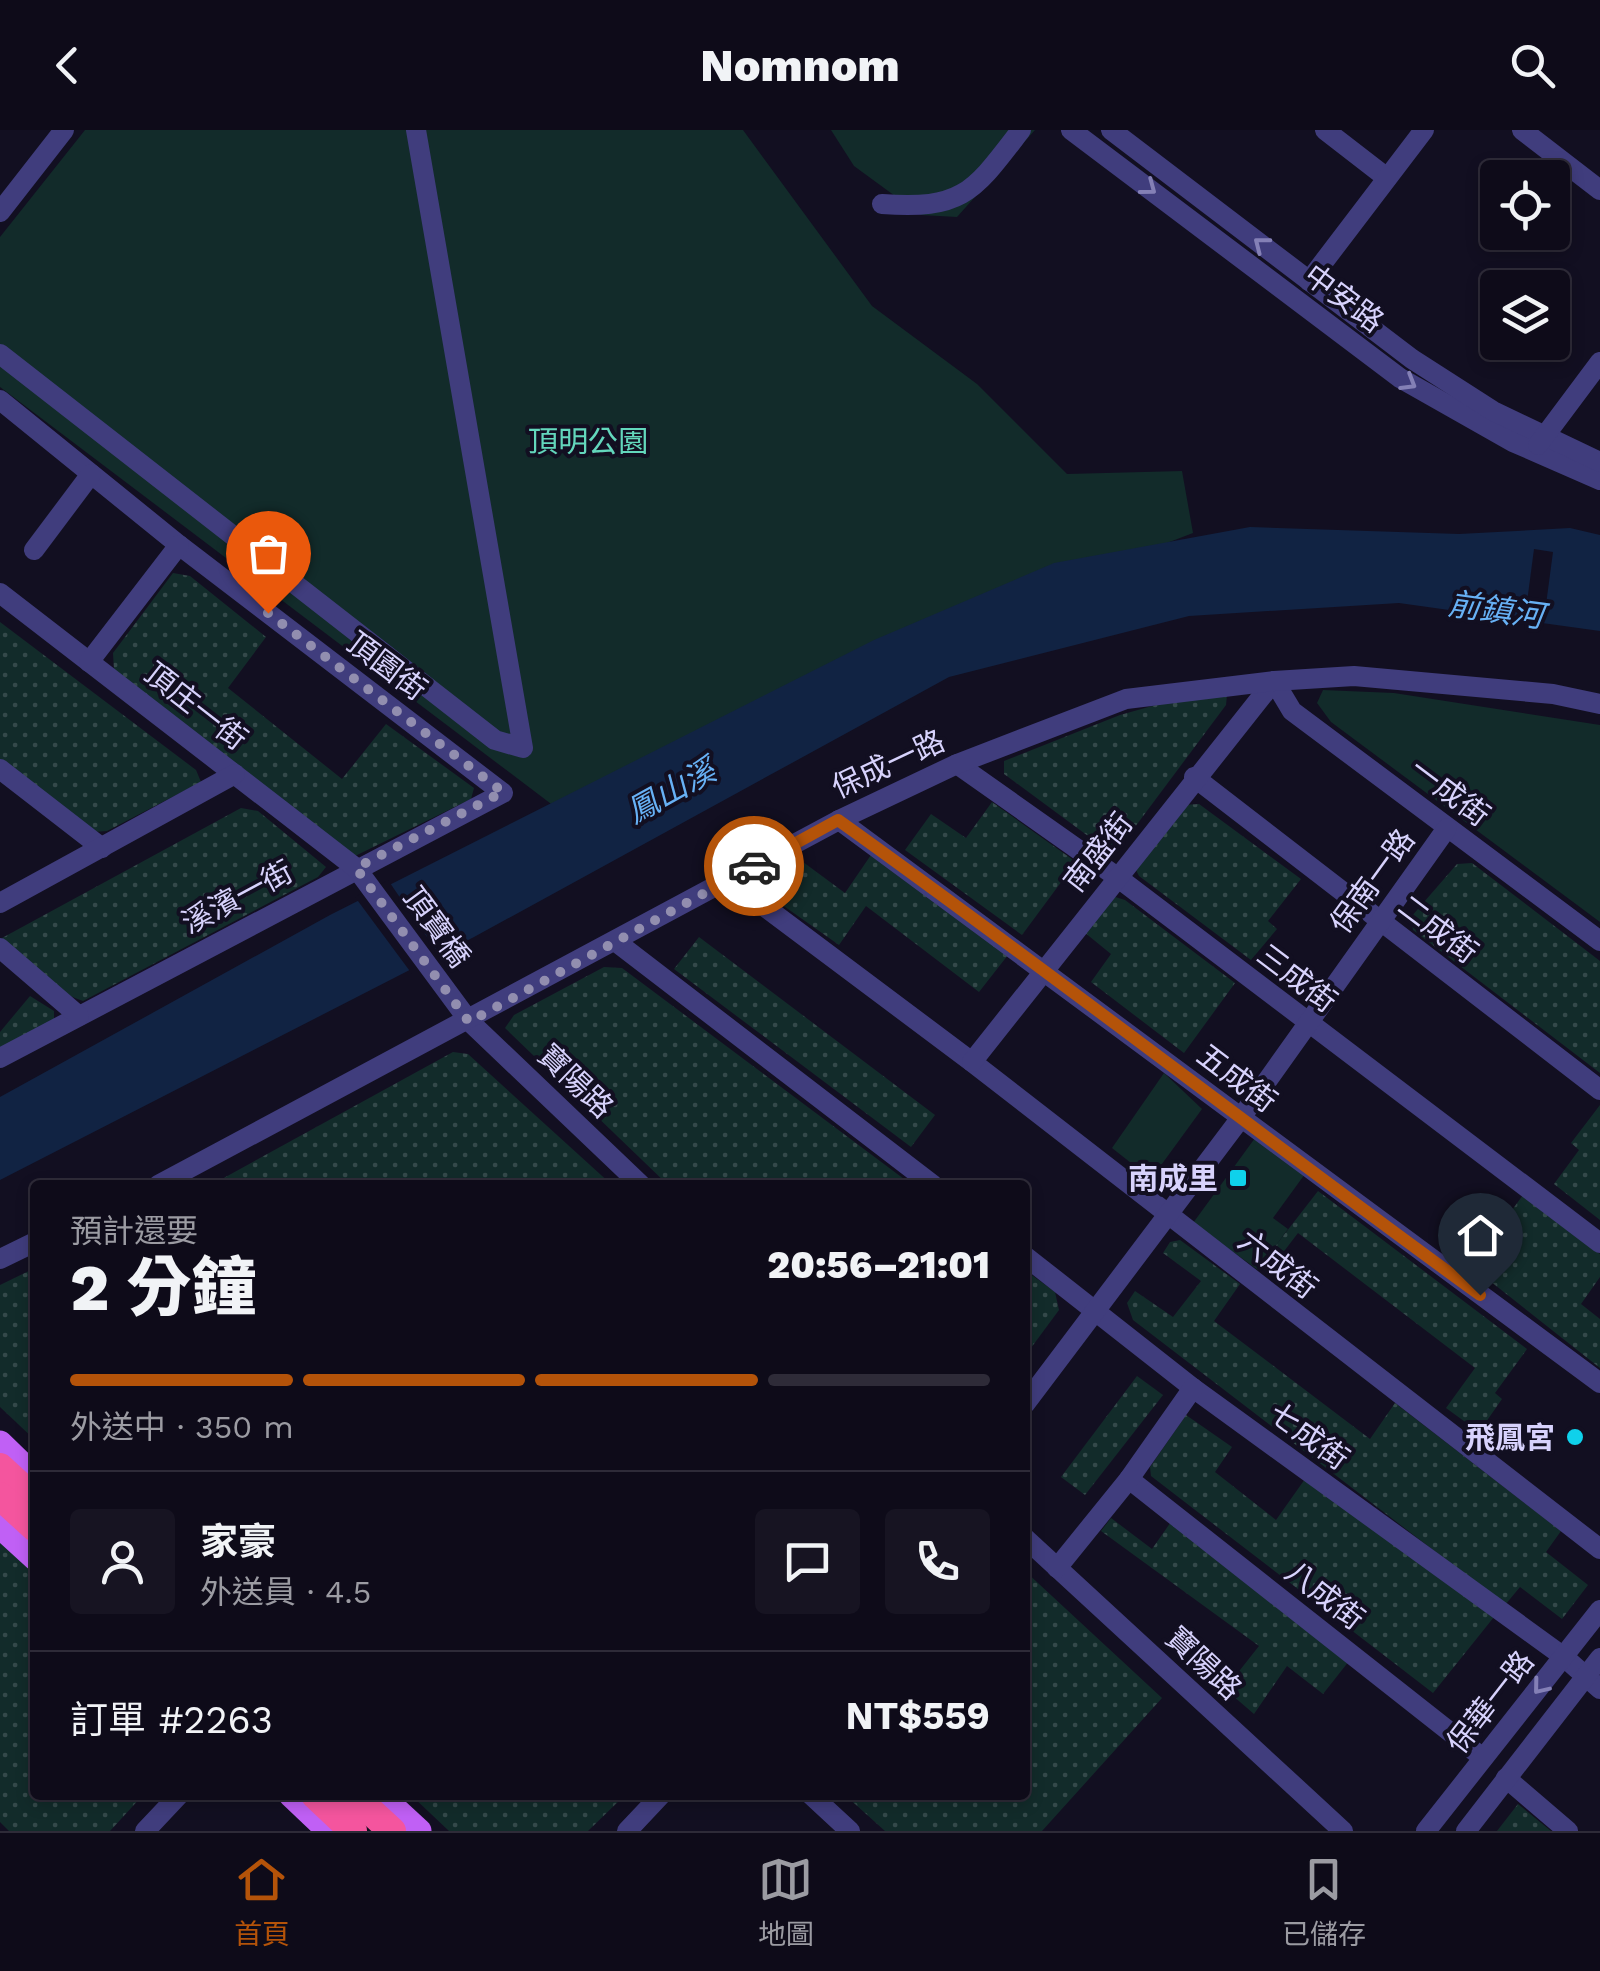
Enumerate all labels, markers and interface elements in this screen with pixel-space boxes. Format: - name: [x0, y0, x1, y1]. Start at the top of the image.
- icon: back: [40, 38, 95, 93]
- icon: search: [1505, 38, 1560, 93]
- text: Nomnom: [700, 39, 900, 92]
- map controls: [1480, 160, 1570, 360]
- button: locate: [1480, 160, 1570, 250]
- one-way arrow: [1138, 177, 1156, 194]
- one-way arrow: [1254, 238, 1272, 256]
- street label: 中安路: [1298, 257, 1390, 339]
- button: layers: [1480, 270, 1570, 360]
- one-way arrow: [1398, 371, 1416, 390]
- park label: 頂明公園: [528, 424, 648, 459]
- pin: [226, 511, 311, 614]
- icon: bag: [241, 526, 296, 581]
- water label: 前鎮河: [1446, 585, 1552, 636]
- street label: 頂園街: [341, 625, 433, 707]
- street label: 頂庄一街: [138, 655, 254, 757]
- street label: 保成一路: [826, 723, 950, 805]
- water label: 鳳山溪: [620, 749, 726, 831]
- street label: 一成街: [1404, 751, 1496, 833]
- street label: 南盛街: [1057, 806, 1139, 898]
- courier: [704, 816, 804, 916]
- street label: 保南一路: [1323, 822, 1421, 940]
- icon: car: [727, 839, 782, 894]
- street label: 溪濱一街: [176, 853, 298, 941]
- street label: 頂寶橋: [396, 880, 478, 974]
- street label: 二成街: [1392, 888, 1484, 970]
- street label: 三成街: [1251, 937, 1343, 1019]
- street label: 寶陽路: [531, 1037, 621, 1125]
- street label: 五成街: [1191, 1037, 1283, 1119]
- place label: 南成里: [1128, 1161, 1218, 1196]
- marker: 南成里: [1227, 1167, 1249, 1189]
- pin: [1438, 1193, 1523, 1296]
- icon: home: [1453, 1208, 1508, 1263]
- text: 預計還要: [70, 1212, 198, 1250]
- street label: 六成街: [1232, 1223, 1324, 1305]
- text: 20:56–21:01: [767, 1243, 990, 1287]
- text: 2 分鐘: [70, 1250, 256, 1326]
- street label: 七成街: [1262, 1395, 1356, 1477]
- text: 外送中 · 350 m: [70, 1408, 294, 1446]
- place label: 飛鳳宮: [1465, 1420, 1555, 1455]
- marker: 飛鳳宮: [1564, 1426, 1586, 1448]
- button: person: [70, 1509, 175, 1614]
- button: chat: [755, 1509, 860, 1614]
- button: phone: [885, 1509, 990, 1614]
- text: 家豪: [200, 1520, 276, 1564]
- street label: 八成街: [1279, 1554, 1371, 1636]
- text: 外送員 · 4.5: [200, 1573, 371, 1611]
- street label: 寶陽路: [1159, 1620, 1249, 1706]
- street label: 保華一路: [1439, 1644, 1541, 1760]
- one-way arrow: [1534, 1675, 1552, 1693]
- text: NT$559: [845, 1694, 990, 1738]
- text: 訂單 #2263: [70, 1698, 273, 1742]
- tab: 首頁: [234, 1852, 290, 1952]
- tab: 地圖: [758, 1852, 814, 1952]
- tab: 已儲存: [1282, 1852, 1366, 1952]

